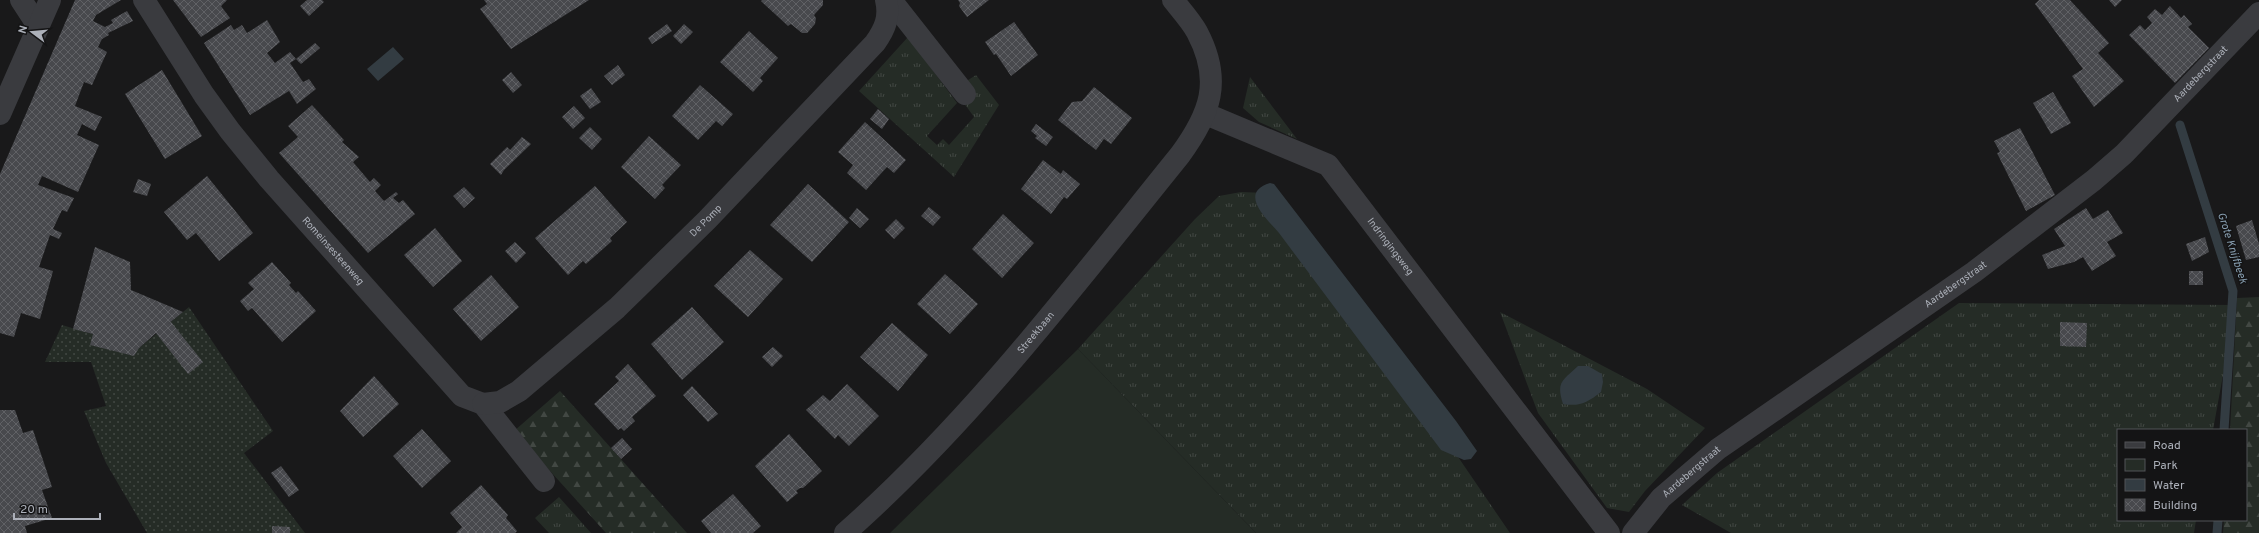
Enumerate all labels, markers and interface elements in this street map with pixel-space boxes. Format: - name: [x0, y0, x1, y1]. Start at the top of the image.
- north arrow: [12, 12, 52, 52]
- text: N: [16, 24, 31, 35]
- street label: Aardebergstraat: [2171, 43, 2231, 105]
- street label: De Pomp: [687, 202, 725, 240]
- water label: Grote Knijfbeek: [2214, 211, 2250, 286]
- street label: Romeinsesteenweg: [299, 214, 367, 288]
- street label: Indringingsweg: [1364, 215, 1416, 278]
- street label: Aardebergstraat: [1922, 258, 1990, 311]
- street label: Streekbaan: [1014, 309, 1057, 356]
- legend: [2117, 429, 2247, 521]
- text: Road: [2153, 438, 2181, 454]
- street label: Aardebergstraat: [1659, 443, 1724, 501]
- text: Park: [2153, 458, 2178, 474]
- text: Water: [2153, 478, 2185, 494]
- scale bar: [14, 495, 100, 521]
- text: Building: [2153, 498, 2197, 514]
- text: 20 m: [20, 502, 48, 518]

